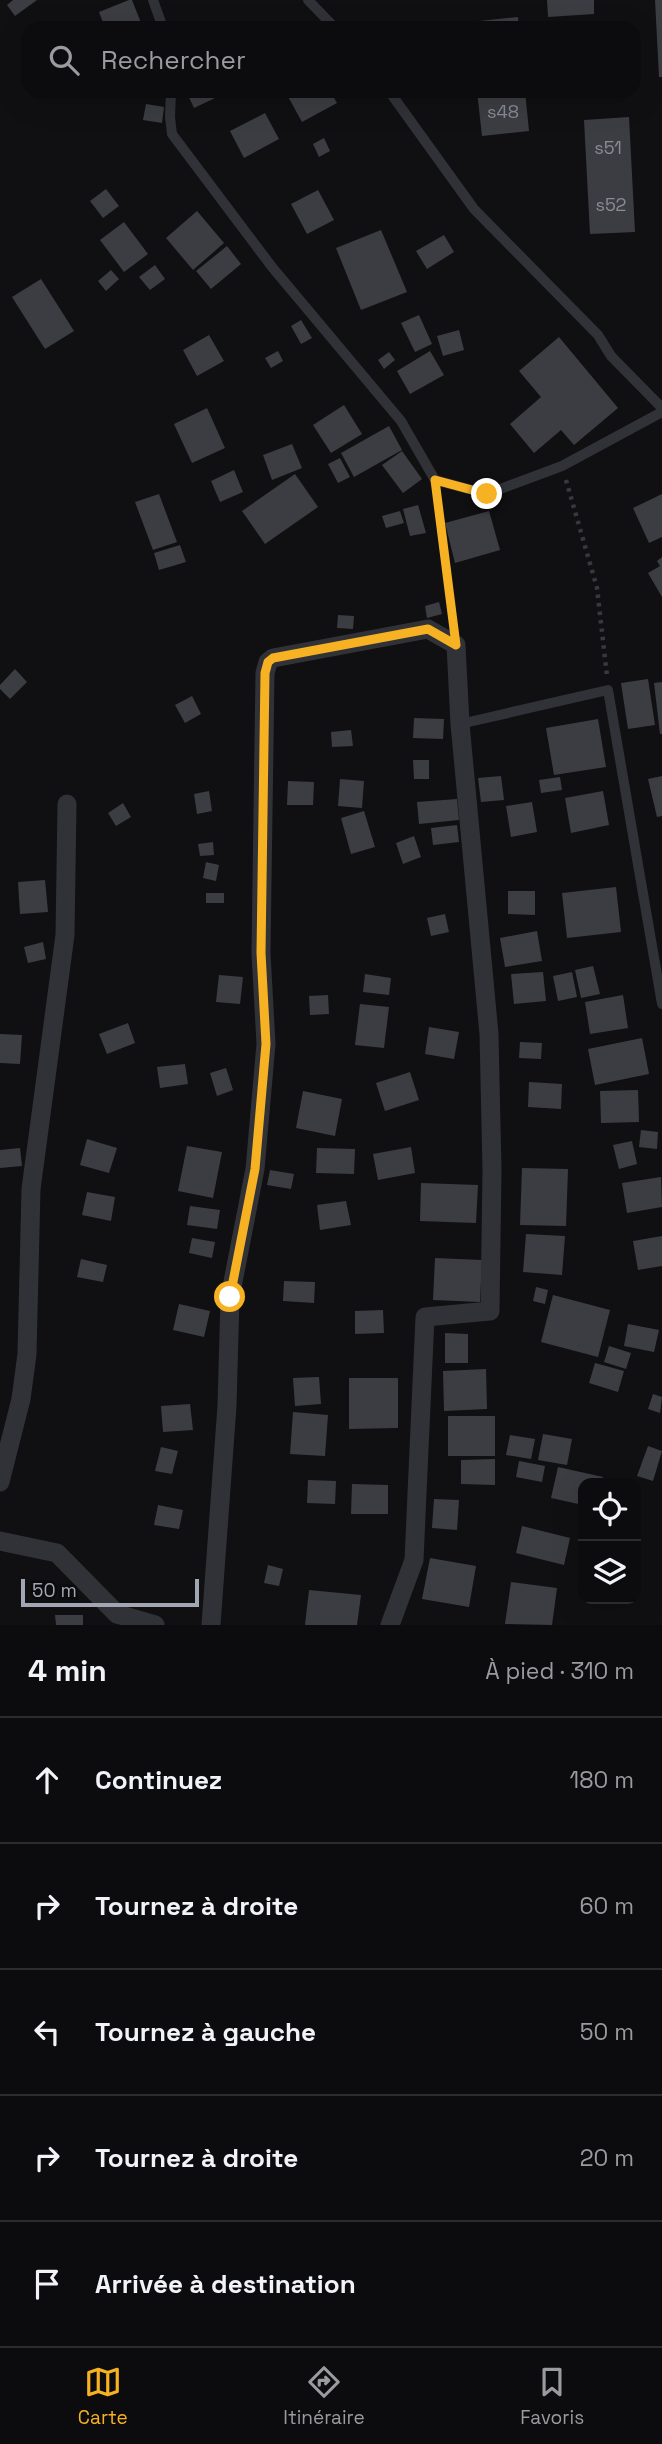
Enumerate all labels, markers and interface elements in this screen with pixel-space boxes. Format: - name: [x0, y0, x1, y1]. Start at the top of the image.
- search box: [21, 21, 641, 98]
- icon: search: [45, 41, 83, 79]
- text: Rechercher: [101, 43, 246, 77]
- house number: s48: [487, 100, 519, 123]
- house number: s51: [594, 136, 622, 159]
- house number: s52: [596, 193, 626, 216]
- route end: [471, 478, 502, 509]
- route start: [214, 1281, 245, 1312]
- map controls: [578, 1478, 641, 1604]
- button: locate: [578, 1478, 641, 1541]
- button: layers: [578, 1541, 641, 1604]
- scale bar: [21, 1576, 200, 1608]
- text: 50 m: [32, 1578, 77, 1603]
- text: 4 min: [28, 1651, 107, 1690]
- text: À pied · 310 m: [485, 1656, 634, 1686]
- icon: ahead: [28, 1761, 66, 1799]
- text: Continuez: [95, 1763, 222, 1797]
- text: 180 m: [570, 1765, 634, 1795]
- icon: right: [28, 1887, 66, 1925]
- text: Tournez à droite: [95, 1889, 298, 1923]
- text: 60 m: [579, 1891, 634, 1921]
- icon: left: [28, 2013, 66, 2051]
- text: Tournez à gauche: [95, 2015, 316, 2049]
- text: 50 m: [580, 2017, 634, 2047]
- icon: right: [28, 2139, 66, 2177]
- text: Tournez à droite: [95, 2141, 298, 2175]
- text: 20 m: [580, 2143, 634, 2173]
- icon: arrive: [28, 2265, 66, 2303]
- text: Arrivée à destination: [95, 2267, 356, 2301]
- tab: Carte: [78, 2363, 128, 2430]
- tab: Itinéraire: [283, 2363, 365, 2430]
- tab: Favoris: [520, 2363, 584, 2430]

